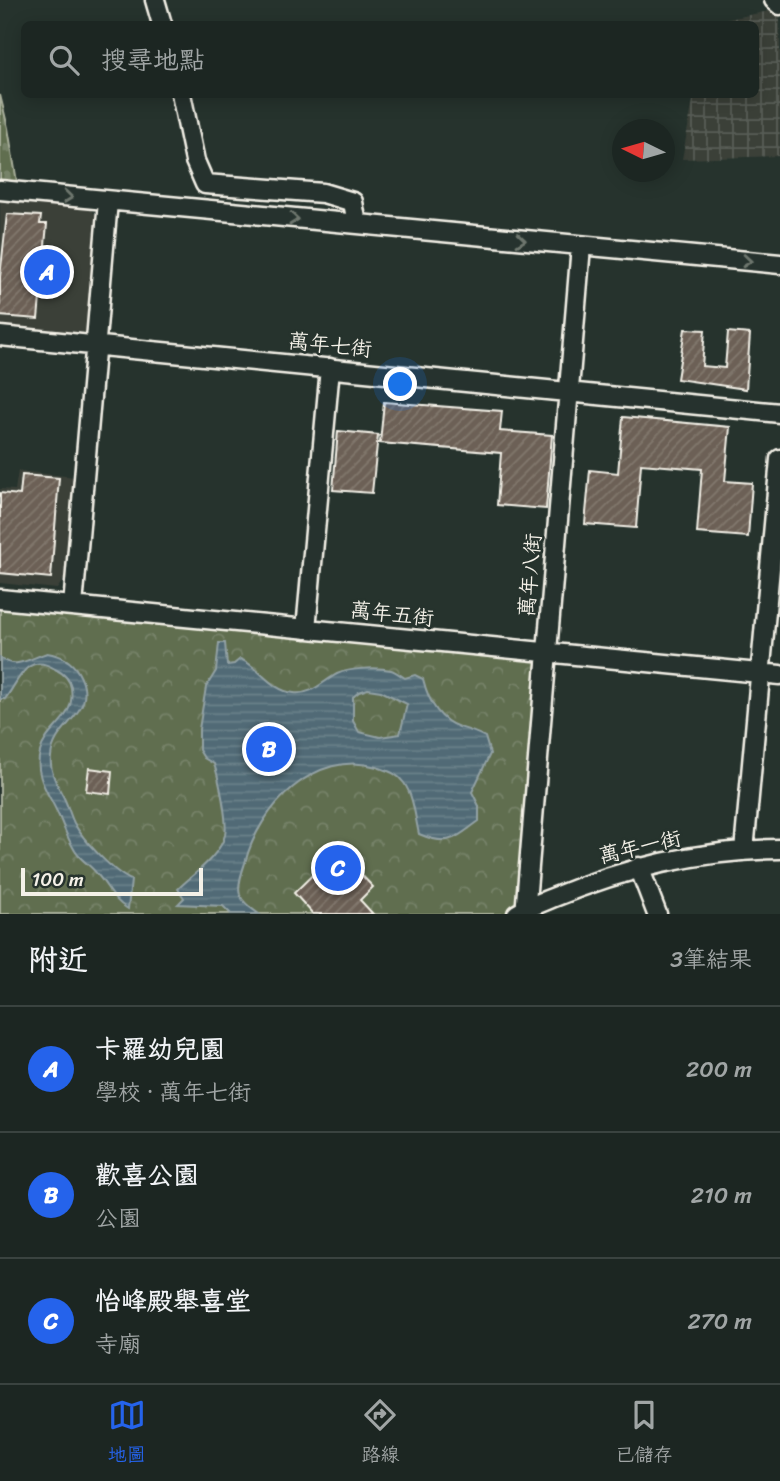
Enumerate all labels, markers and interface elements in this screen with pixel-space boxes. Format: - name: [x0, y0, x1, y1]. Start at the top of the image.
- search box: [21, 21, 759, 98]
- text: 搜尋地點: [101, 37, 205, 83]
- icon: search: [45, 41, 83, 79]
- north arrow: [612, 119, 675, 182]
- one-way arrow: [63, 189, 74, 204]
- one-way arrow: [289, 211, 300, 226]
- one-way arrow: [516, 232, 527, 247]
- pin: A: [24, 246, 70, 298]
- one-way arrow: [742, 253, 753, 268]
- street label: 萬年七街: [286, 322, 374, 368]
- your location: [383, 367, 417, 401]
- street label: 萬年八街: [507, 532, 553, 618]
- street label: 萬年五街: [348, 591, 436, 637]
- pin: B: [246, 723, 292, 775]
- street label: 萬年一街: [595, 819, 685, 875]
- pin: C: [315, 842, 361, 894]
- text: 100 m: [32, 863, 84, 896]
- scale bar: [21, 865, 203, 897]
- text: 附近: [28, 933, 88, 987]
- text: 3筆結果: [670, 939, 752, 980]
- text: 卡羅幼兒園: [95, 1026, 225, 1072]
- text: A: [43, 1049, 59, 1090]
- text: 200 m: [686, 1049, 752, 1090]
- text: 學校 · 萬年七街: [95, 1072, 251, 1113]
- text: 歡喜公園: [95, 1152, 199, 1198]
- text: B: [44, 1175, 58, 1216]
- text: 210 m: [691, 1175, 752, 1216]
- text: 公園: [95, 1198, 141, 1239]
- text: 怡峰殿舉喜堂: [95, 1278, 251, 1324]
- text: C: [44, 1301, 58, 1342]
- text: 270 m: [687, 1301, 752, 1342]
- text: 寺廟: [95, 1324, 141, 1365]
- tab: 地圖: [108, 1396, 146, 1471]
- tab: 路線: [361, 1396, 399, 1471]
- tab: 已儲存: [615, 1396, 672, 1471]

